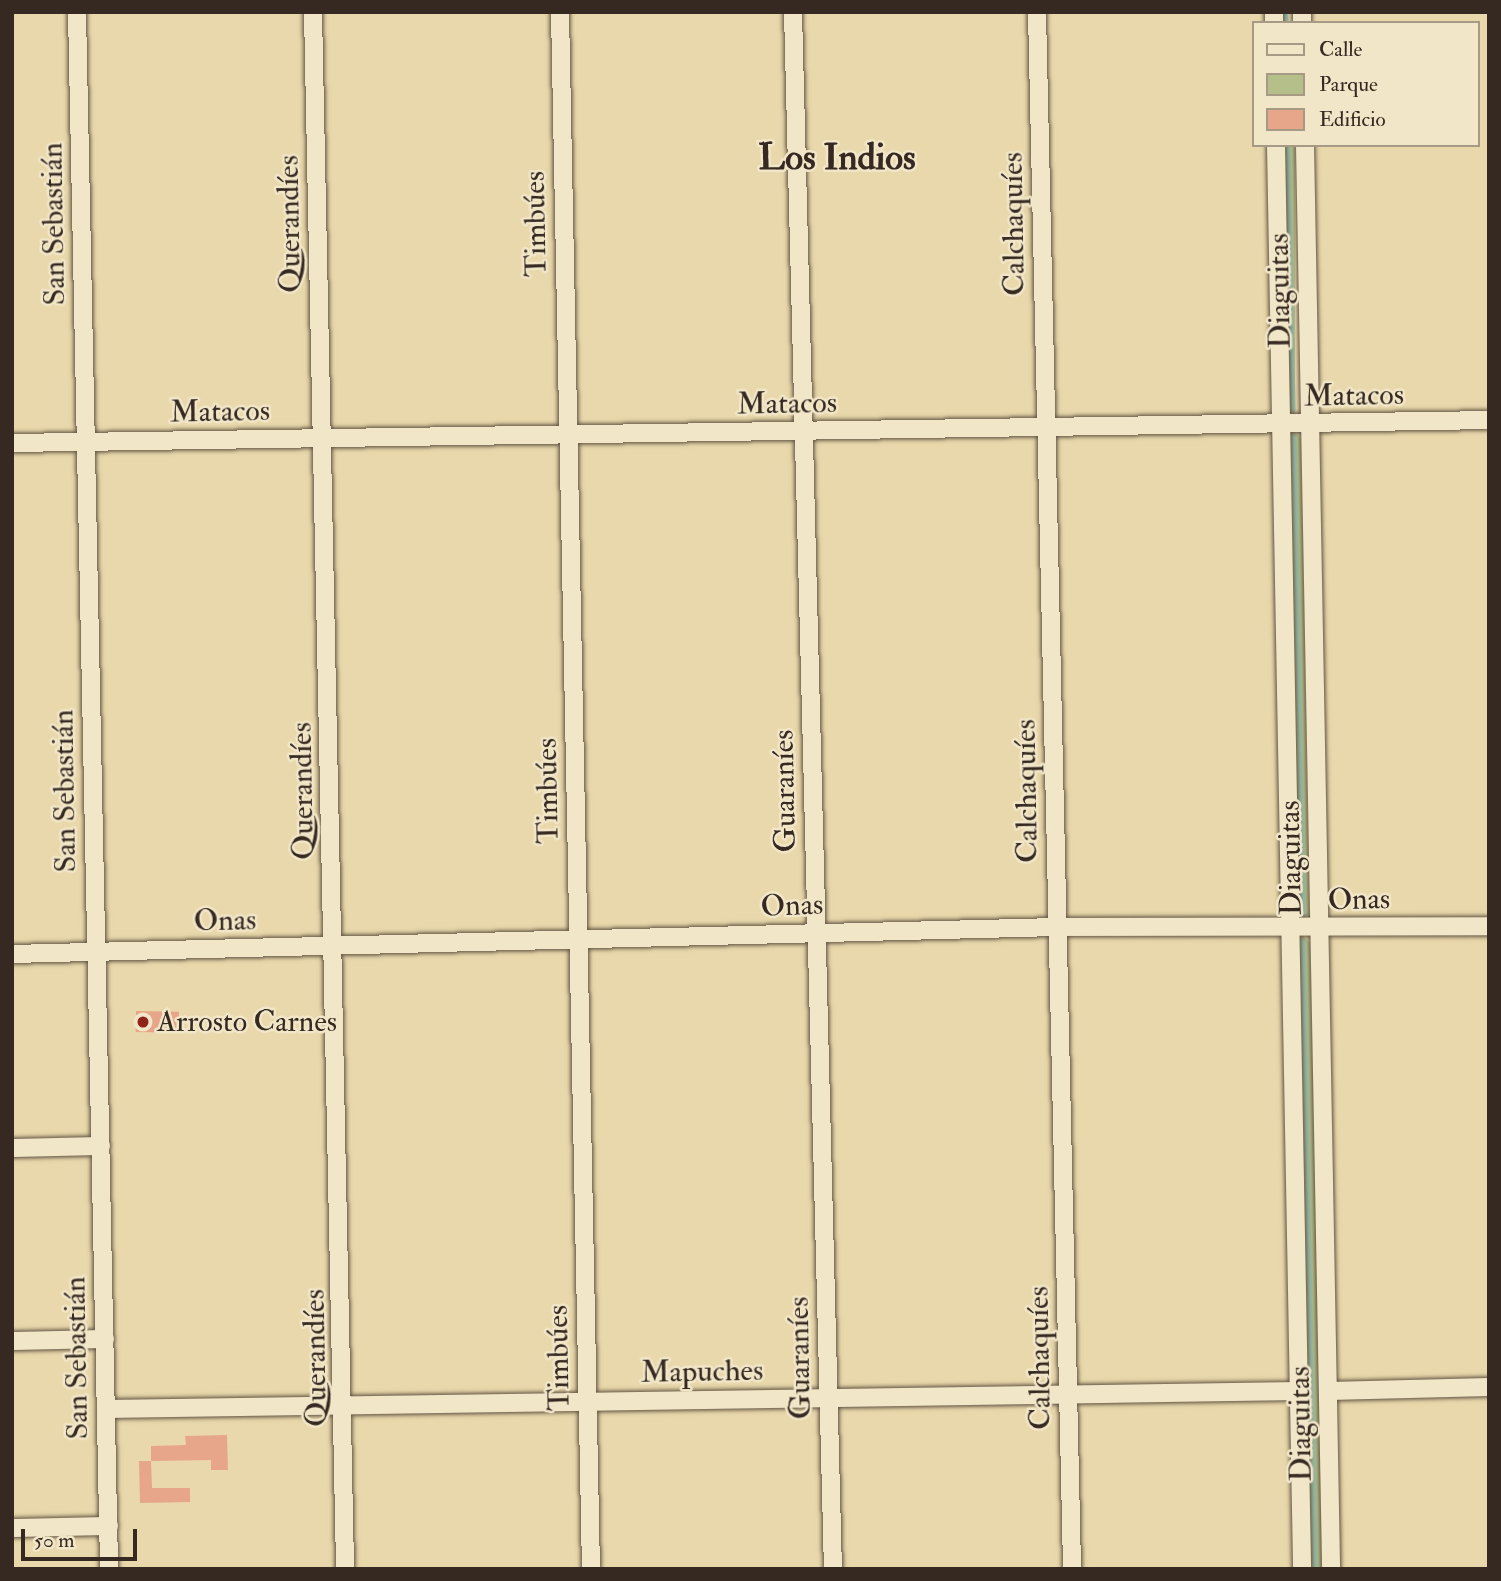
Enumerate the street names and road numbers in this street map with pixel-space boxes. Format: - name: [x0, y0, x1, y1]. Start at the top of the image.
- street label: San Sebastián: [35, 142, 73, 306]
- street label: Calchaquíes: [995, 152, 1033, 296]
- street label: Querandíes: [271, 155, 309, 293]
- street label: Timbúes: [517, 171, 555, 277]
- street label: Diaguitas: [1261, 233, 1299, 349]
- street label: Matacos: [1304, 377, 1404, 415]
- street label: Matacos: [737, 385, 837, 423]
- street label: Matacos: [170, 393, 270, 431]
- street label: San Sebastián: [46, 709, 84, 873]
- street label: Calchaquíes: [1008, 719, 1046, 863]
- street label: Querandíes: [284, 722, 322, 860]
- street label: Guaraníes: [766, 729, 804, 853]
- street label: Timbúes: [529, 738, 567, 844]
- street label: Diaguitas: [1272, 800, 1310, 916]
- street label: Onas: [1327, 881, 1391, 919]
- street label: Onas: [760, 887, 824, 925]
- street label: Onas: [193, 902, 257, 940]
- street label: San Sebastián: [58, 1276, 96, 1440]
- street label: Calchaquíes: [1021, 1286, 1059, 1430]
- street label: Querandíes: [297, 1289, 335, 1427]
- street label: Guaraníes: [781, 1296, 819, 1420]
- street label: Timbúes: [540, 1305, 578, 1411]
- street label: Mapuches: [640, 1353, 764, 1391]
- street label: Diaguitas: [1282, 1366, 1320, 1482]

